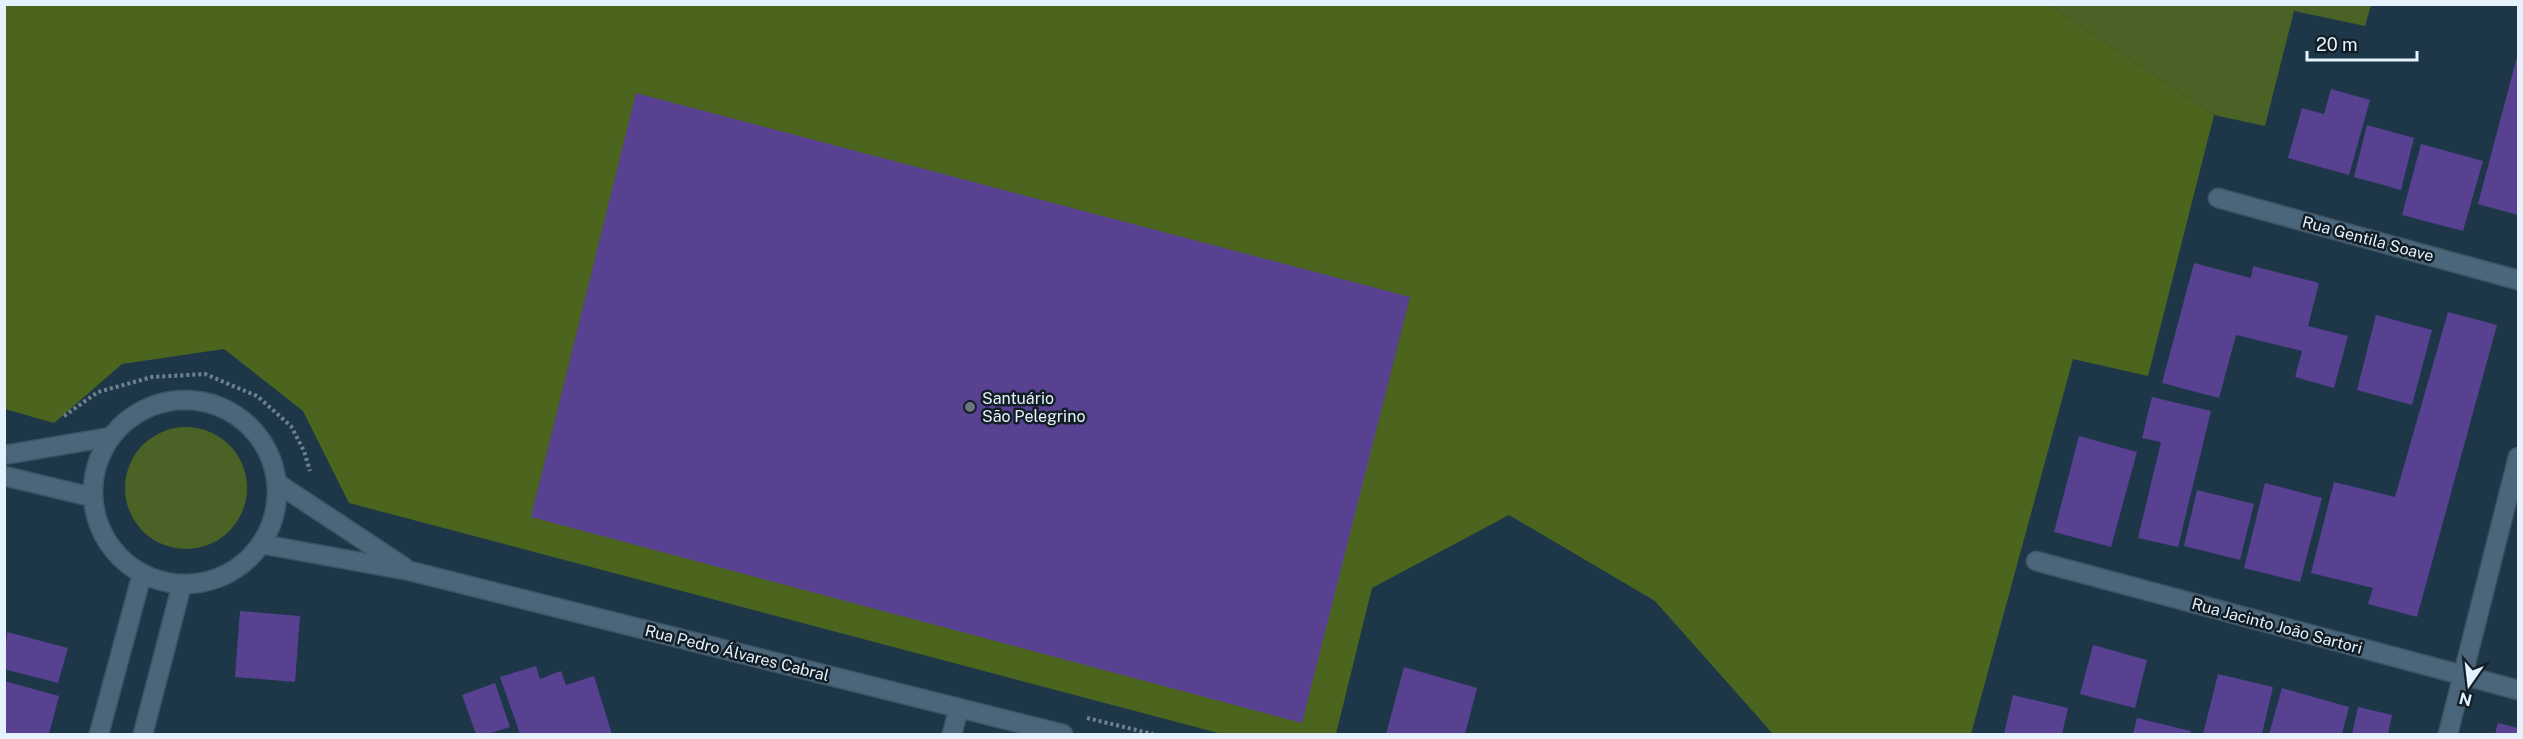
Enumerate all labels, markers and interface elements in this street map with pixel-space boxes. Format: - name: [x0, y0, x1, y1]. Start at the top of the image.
- scale bar: [2307, 24, 2416, 62]
- text: 20 m: [2316, 34, 2358, 55]
- street label: Rua Gentila Soave: [2300, 212, 2436, 266]
- place label: Santuário São Pelegrino: [982, 389, 1085, 426]
- marker: Santuário São Pelegrino: [963, 400, 977, 414]
- street label: Rua Jacinto João Sartori: [2190, 594, 2364, 658]
- street label: Rua Pedro Álvares Cabral: [643, 620, 831, 685]
- north arrow: [2439, 655, 2499, 715]
- text: N: [2457, 688, 2474, 710]

